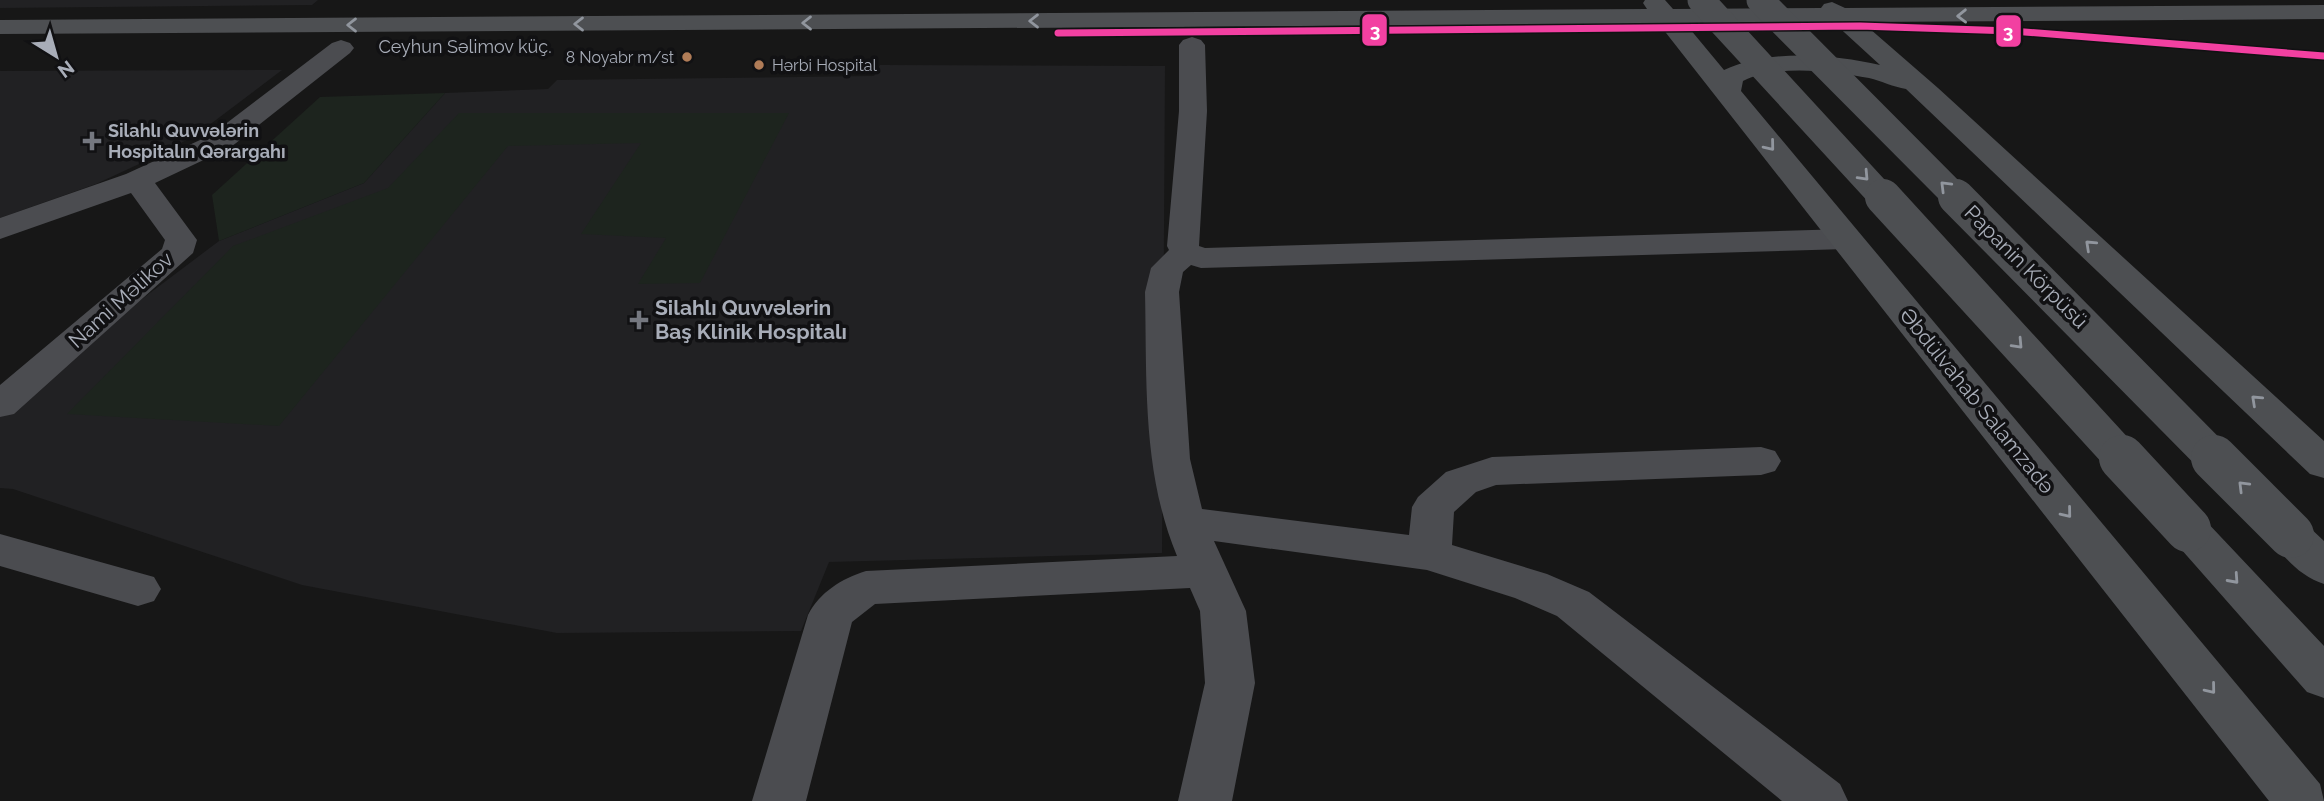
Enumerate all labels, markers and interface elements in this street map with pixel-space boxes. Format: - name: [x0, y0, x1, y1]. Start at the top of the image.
- one-way arrow: [1956, 8, 1967, 23]
- line badge: 3: [1361, 13, 1388, 47]
- one-way arrow: [1029, 14, 1040, 29]
- line badge: 3: [1995, 14, 2022, 48]
- one-way arrow: [801, 15, 812, 31]
- one-way arrow: [574, 16, 584, 32]
- one-way arrow: [346, 17, 357, 33]
- text: 3: [1370, 19, 1380, 41]
- text: 3: [2003, 20, 2013, 42]
- north arrow: [21, 21, 91, 91]
- street label: Ceyhun Səlimov küç.: [378, 36, 552, 57]
- place label: 8 Noyabr m/st: [566, 48, 675, 67]
- marker: 8 Noyabr m/st: [680, 50, 694, 64]
- text: N: [54, 56, 79, 83]
- place label: Hərbi Hospital: [772, 56, 878, 75]
- marker: Hərbi Hospital: [752, 58, 766, 72]
- place label: Silahlı Quvvələrin Hospitalın Qərargahı: [108, 120, 286, 162]
- marker: Silahlı Quvvələrin Hospitalın Qərargahı: [82, 131, 102, 151]
- one-way arrow: [1762, 137, 1774, 150]
- one-way arrow: [1855, 168, 1868, 181]
- one-way arrow: [1940, 181, 1953, 194]
- street label: Papanin Körpüsü: [1960, 200, 2093, 333]
- one-way arrow: [2085, 241, 2098, 254]
- street label: Nami Məlikov: [63, 246, 178, 353]
- place label: Silahlı Quvvələrin Baş Klinik Hospitalı: [655, 295, 847, 344]
- street label: Əbdülvahab Salamzadə: [1895, 303, 2060, 499]
- marker: Silahlı Quvvələrin Baş Klinik Hospitalı: [629, 310, 649, 330]
- one-way arrow: [2009, 336, 2022, 349]
- one-way arrow: [2251, 396, 2264, 409]
- one-way arrow: [2238, 482, 2251, 495]
- one-way arrow: [2059, 505, 2072, 517]
- one-way arrow: [2225, 571, 2238, 584]
- one-way arrow: [2202, 682, 2215, 694]

